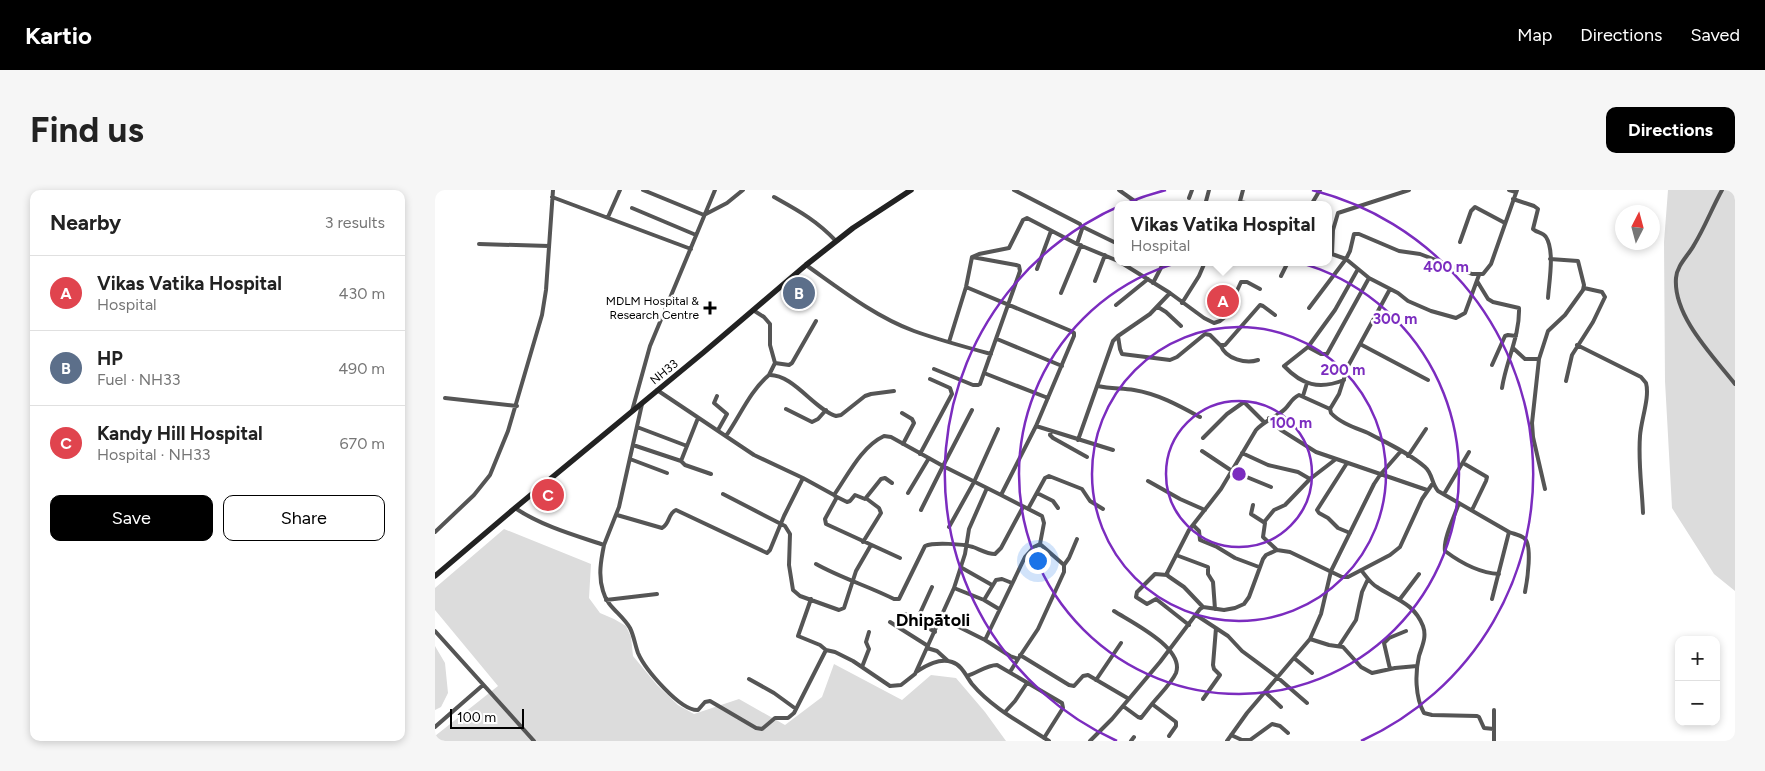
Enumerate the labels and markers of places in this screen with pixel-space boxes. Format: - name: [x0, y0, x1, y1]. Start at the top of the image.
- pin: B: [783, 274, 815, 312]
- pin: A: [1207, 282, 1239, 320]
- place label: MDLM Hospital & Research Centre: [606, 294, 699, 322]
- marker: MDLM Hospital & Research Centre: [703, 301, 717, 315]
- centre of rings: [1230, 465, 1248, 483]
- pin: C: [532, 476, 564, 514]

